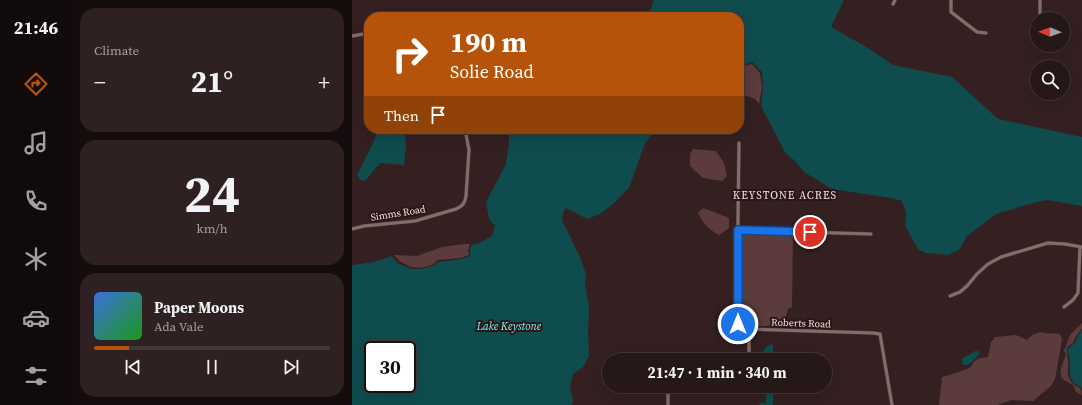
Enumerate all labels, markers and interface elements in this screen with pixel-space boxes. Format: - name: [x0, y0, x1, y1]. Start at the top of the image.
- north arrow: [1030, 12, 1070, 52]
- map controls: [1030, 12, 1070, 100]
- text: 21:46: [14, 15, 58, 40]
- text: 190 m: [450, 23, 527, 61]
- icon: right: [384, 28, 436, 80]
- text: Climate: [94, 42, 139, 59]
- text: Solie Road: [450, 59, 534, 84]
- button: search: [1030, 60, 1070, 100]
- text: 21°: [191, 61, 233, 102]
- text: −: [94, 67, 106, 97]
- text: +: [318, 67, 330, 97]
- icon: directions: [22, 70, 50, 98]
- icon: arrive: [427, 104, 449, 126]
- text: Then: [384, 105, 419, 126]
- icon: music: [22, 129, 50, 157]
- text: 24: [184, 158, 240, 229]
- icon: phone: [22, 187, 50, 215]
- district label: KEYSTONE ACRES: [733, 188, 837, 203]
- street label: Simms Road: [370, 202, 427, 224]
- pin: [793, 215, 827, 249]
- text: km/h: [197, 220, 227, 237]
- icon: arrive: [799, 221, 821, 243]
- icon: climate: [22, 245, 50, 273]
- text: Paper Moons: [154, 297, 244, 318]
- position arrow: [717, 303, 759, 345]
- icon: car: [22, 304, 50, 332]
- street label: Roberts Road: [771, 315, 831, 331]
- text: Ada Vale: [154, 318, 204, 335]
- water label: Lake Keystone: [476, 319, 542, 334]
- speed limit sign: 30: [364, 341, 416, 393]
- icon: previous: [122, 356, 144, 378]
- icon: pause: [201, 356, 223, 378]
- icon: next: [280, 356, 302, 378]
- icon: filters: [22, 362, 50, 390]
- text: 21:47 · 1 min · 340 m: [648, 362, 787, 383]

